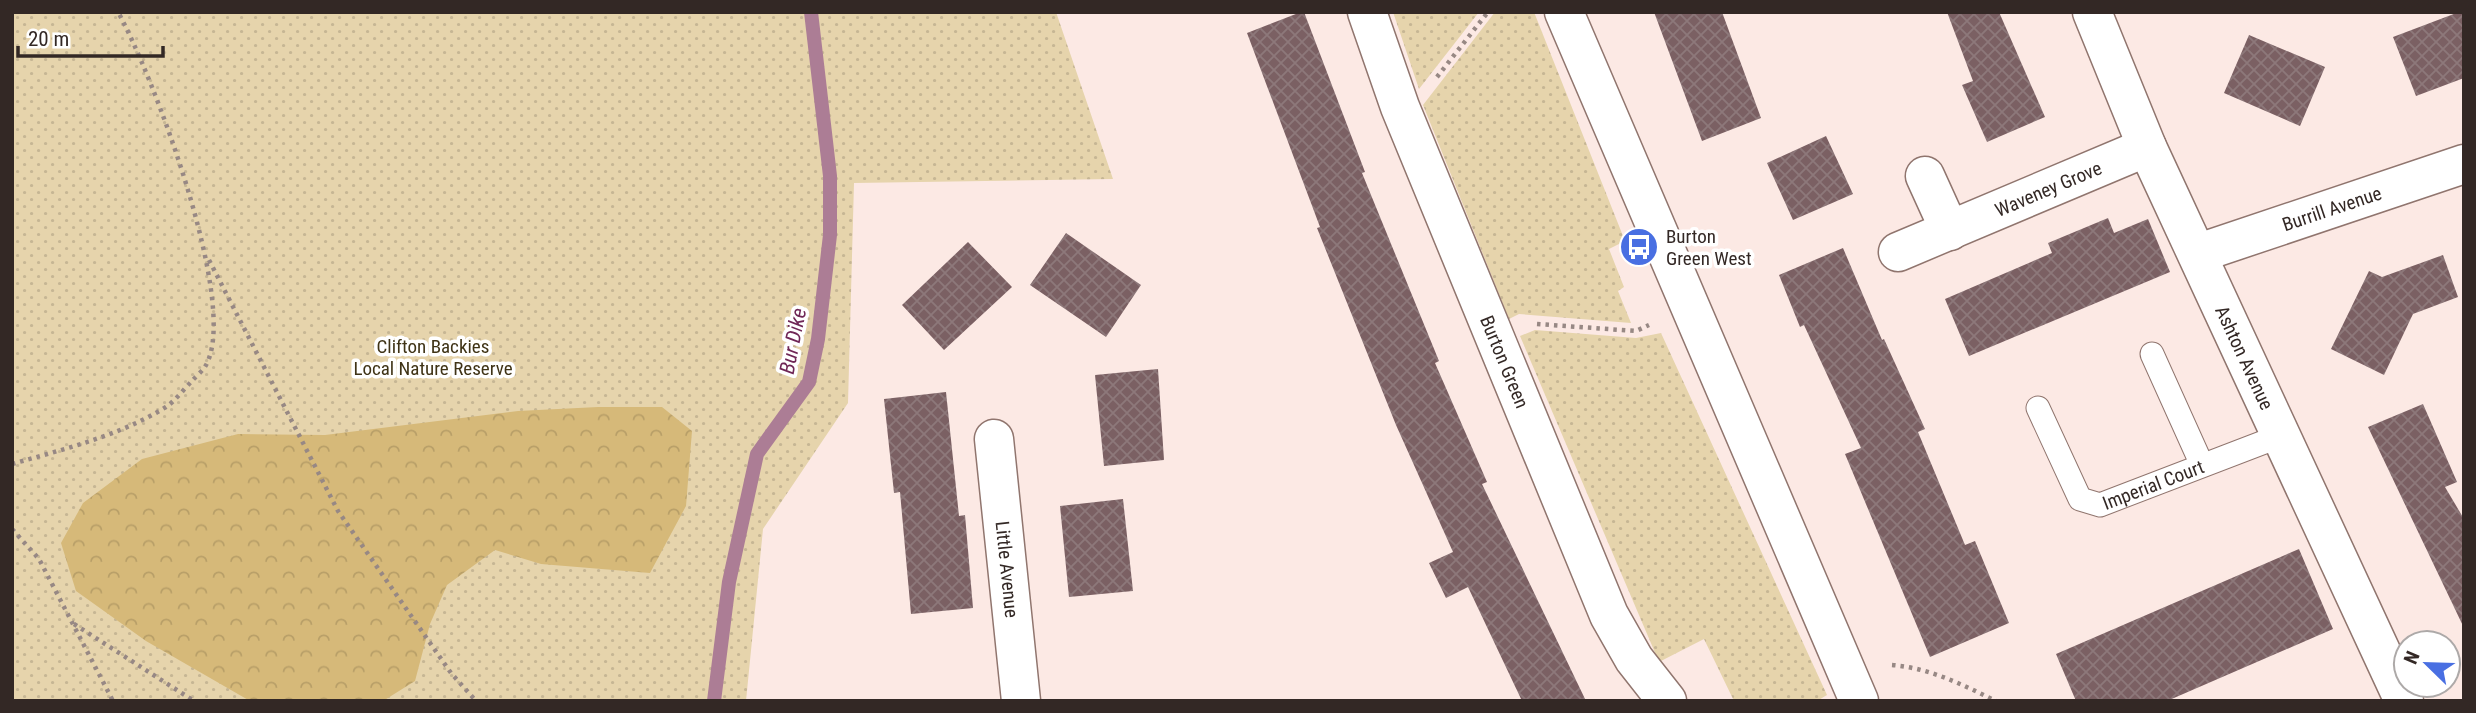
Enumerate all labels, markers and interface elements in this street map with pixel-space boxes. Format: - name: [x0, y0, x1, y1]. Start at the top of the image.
- scale bar: [18, 14, 163, 58]
- text: 20 m: [28, 27, 69, 51]
- street label: Waveney Grove: [1992, 156, 2105, 222]
- street label: Burrill Avenue: [2279, 182, 2385, 236]
- place label: Burton Green West: [1666, 225, 1752, 270]
- bus stop icon: Burton Green West: [1618, 226, 1660, 268]
- street label: Ashton Avenue: [2210, 302, 2278, 414]
- water label: Bur Dike: [775, 306, 811, 376]
- street label: Burton Green: [1475, 312, 1534, 412]
- park label: Clifton Backies Local Nature Reserve: [353, 335, 513, 380]
- street label: Imperial Court: [2099, 455, 2207, 515]
- street label: Little Avenue: [991, 520, 1023, 619]
- north arrow: [2392, 629, 2462, 699]
- text: N: [2399, 648, 2425, 667]

